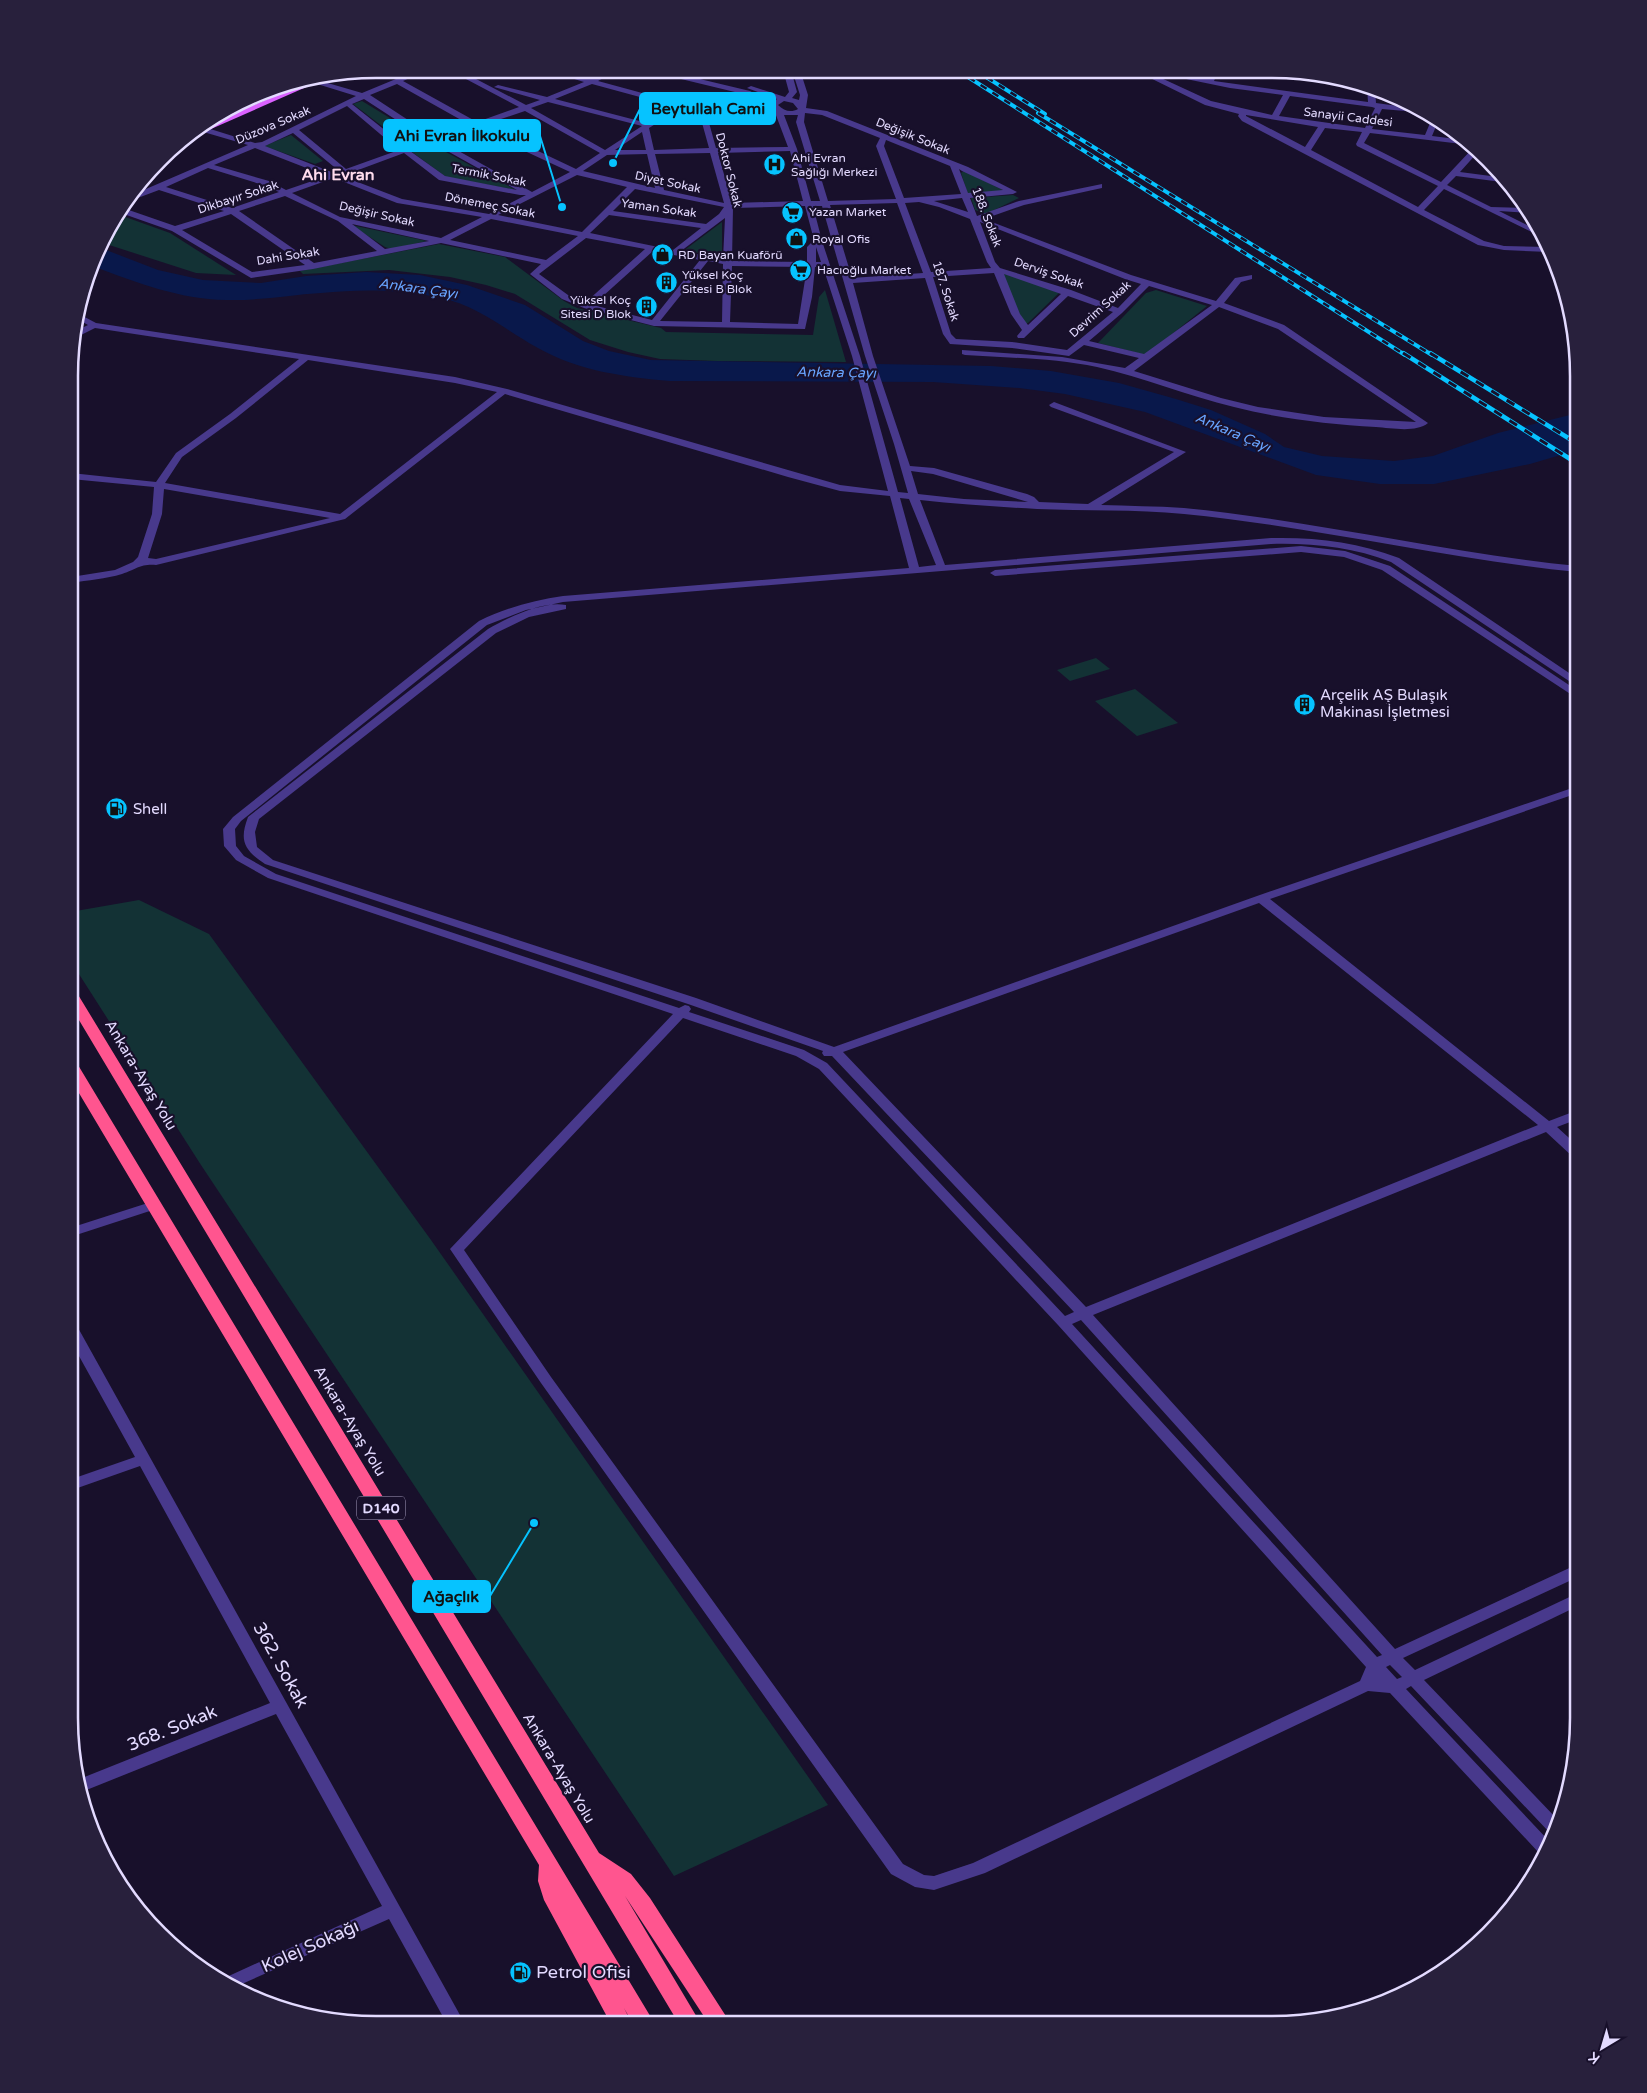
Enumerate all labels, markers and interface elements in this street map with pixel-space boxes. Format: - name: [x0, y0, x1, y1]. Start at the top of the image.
- callout: Beytullah Cami: [640, 93, 775, 124]
- text: Beytullah Cami: [651, 99, 765, 119]
- street label: Düzova Sokak: [233, 103, 313, 147]
- street label: Sanayii Caddesi: [1303, 105, 1393, 129]
- street label: Değişik Sokak: [874, 115, 953, 157]
- callout: Ahi Evran İlkokulu: [384, 120, 540, 151]
- text: Ahi Evran İlkokulu: [394, 126, 530, 146]
- street label: Doktor Sokak: [713, 131, 745, 209]
- place label: Ahi Evran Sağlığı Merkezi: [791, 151, 877, 179]
- hospital icon: Ahi Evran Sağlığı Merkezi: [763, 153, 787, 177]
- street label: Termik Sokak: [450, 161, 528, 189]
- district label: Ahi Evran: [301, 165, 375, 185]
- street label: Diyet Sokak: [634, 168, 703, 196]
- street label: Dikbayır Sokak: [196, 177, 281, 217]
- street label: 188. Sokak: [969, 185, 1005, 249]
- street label: Dönemeç Sokak: [444, 189, 537, 221]
- street label: Yaman Sokak: [620, 196, 698, 220]
- street label: Değişir Sokak: [338, 199, 417, 230]
- supermarket icon: Yazan Market: [781, 200, 805, 224]
- place label: Yazan Market: [809, 205, 887, 219]
- shop icon: Royal Ofis: [784, 227, 808, 251]
- place label: Royal Ofis: [812, 232, 870, 246]
- shop icon: RD Bayan Kuaförü: [650, 243, 674, 267]
- street label: Dahi Sokak: [256, 244, 321, 268]
- place label: RD Bayan Kuaförü: [678, 248, 783, 262]
- street label: Derviş Sokak: [1012, 255, 1086, 292]
- supermarket icon: Hacıoğlu Market: [789, 258, 813, 282]
- street label: 187. Sokak: [930, 259, 962, 323]
- place label: Hacıoğlu Market: [817, 263, 912, 277]
- place label: Yüksel Koç Sitesi B Blok: [682, 268, 752, 296]
- building icon: Yüksel Koç Sitesi B Blok: [654, 270, 678, 294]
- water label: Ankara Çayı: [377, 275, 460, 303]
- street label: Devrim Sokak: [1066, 277, 1134, 340]
- place label: Yüksel Koç Sitesi D Blok: [560, 293, 631, 321]
- building icon: Yüksel Koç Sitesi D Blok: [635, 295, 659, 319]
- water label: Ankara Çayı: [796, 363, 877, 382]
- water label: Ankara Çayı: [1193, 409, 1274, 456]
- place label: Arçelik AŞ Bulaşık Makinası İşletmesi: [1320, 686, 1450, 721]
- building icon: Arçelik AŞ Bulaşık Makinası İşletmesi: [1292, 692, 1316, 716]
- fuel station icon: Shell: [105, 797, 129, 821]
- place label: Shell: [133, 800, 167, 818]
- street label: Ankara-Ayaş Yolu: [101, 1017, 181, 1133]
- street label: Ankara-Ayaş Yolu: [310, 1363, 390, 1479]
- road number: D140: [357, 1496, 405, 1520]
- callout: Ağaçlık: [413, 1581, 490, 1612]
- text: Ağaçlık: [423, 1587, 479, 1607]
- street label: 362. Sokak: [248, 1618, 314, 1712]
- street label: 368. Sokak: [124, 1700, 220, 1756]
- street label: Ankara-Ayaş Yolu: [519, 1710, 599, 1826]
- street label: Kolej Sokağı: [258, 1915, 362, 1977]
- fuel station icon: Petrol Ofisi: [508, 1960, 532, 1984]
- place label: Petrol Ofisi: [536, 1961, 631, 1983]
- north arrow: [1577, 2023, 1627, 2073]
- text: K: [1585, 2048, 1603, 2067]

